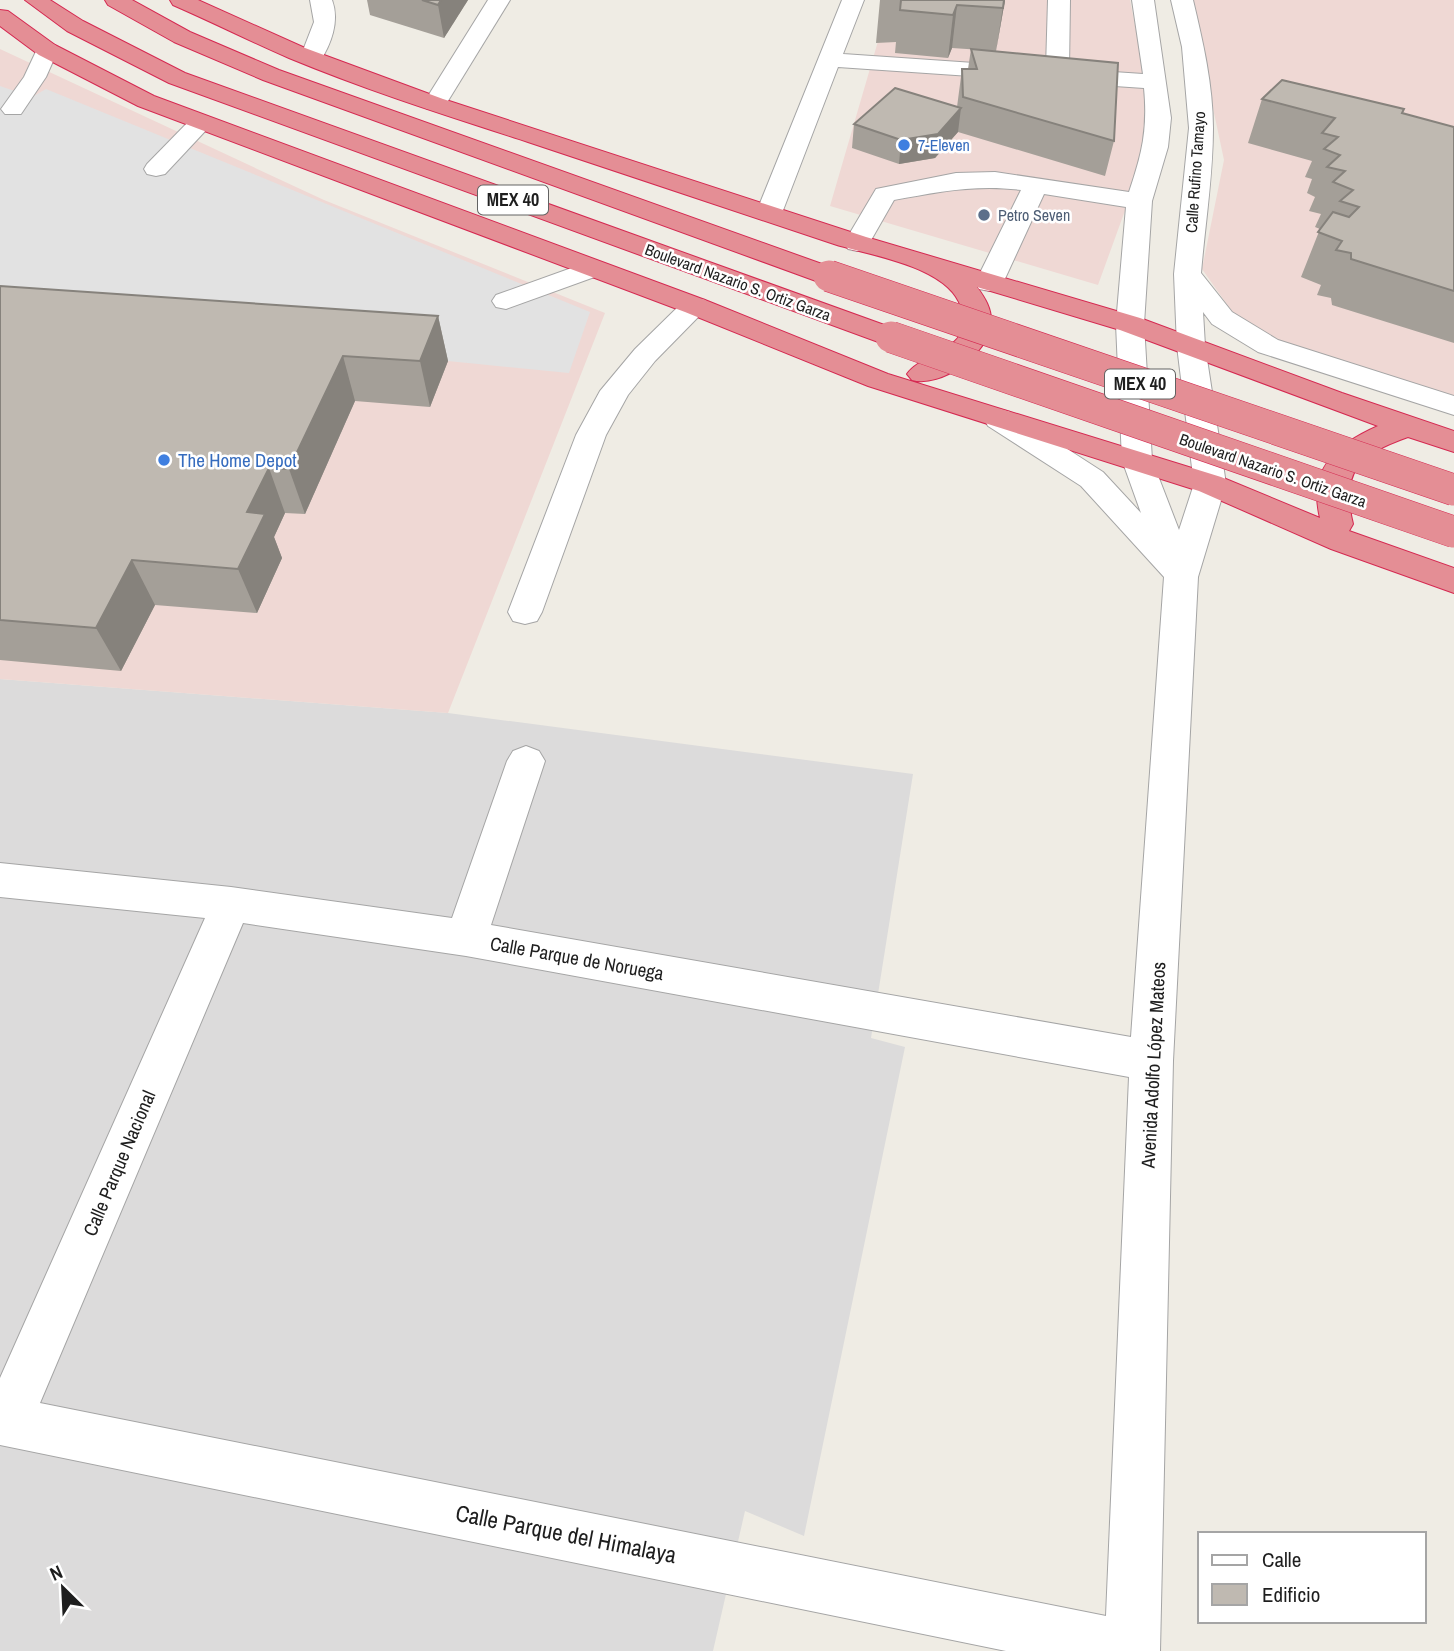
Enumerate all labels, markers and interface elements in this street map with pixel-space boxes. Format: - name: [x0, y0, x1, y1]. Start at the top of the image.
- street label: Calle Rufino Tamayo: [1180, 110, 1210, 234]
- place label: 7-Eleven: [918, 134, 970, 156]
- marker: 7-Eleven: [896, 137, 912, 153]
- road number: MEX 40: [478, 186, 548, 215]
- place label: Petro Seven: [998, 204, 1070, 226]
- marker: Petro Seven: [976, 207, 992, 223]
- street label: Boulevard Nazario S. Ortiz Garza: [642, 238, 835, 326]
- road number: MEX 40: [1105, 370, 1175, 398]
- street label: Boulevard Nazario S. Ortiz Garza: [1177, 428, 1370, 513]
- place label: The Home Depot: [178, 447, 297, 473]
- marker: The Home Depot: [156, 452, 172, 468]
- street label: Calle Parque de Noruega: [488, 930, 666, 986]
- street label: Avenida Adolfo López Mateos: [1135, 961, 1171, 1170]
- street label: Calle Parque Nacional: [77, 1086, 161, 1240]
- street label: Calle Parque del Himalaya: [453, 1497, 680, 1570]
- legend: [1198, 1532, 1426, 1623]
- text: Calle: [1262, 1545, 1301, 1574]
- north arrow: [28, 1553, 98, 1623]
- text: N: [46, 1558, 67, 1587]
- text: Edificio: [1262, 1580, 1320, 1609]

